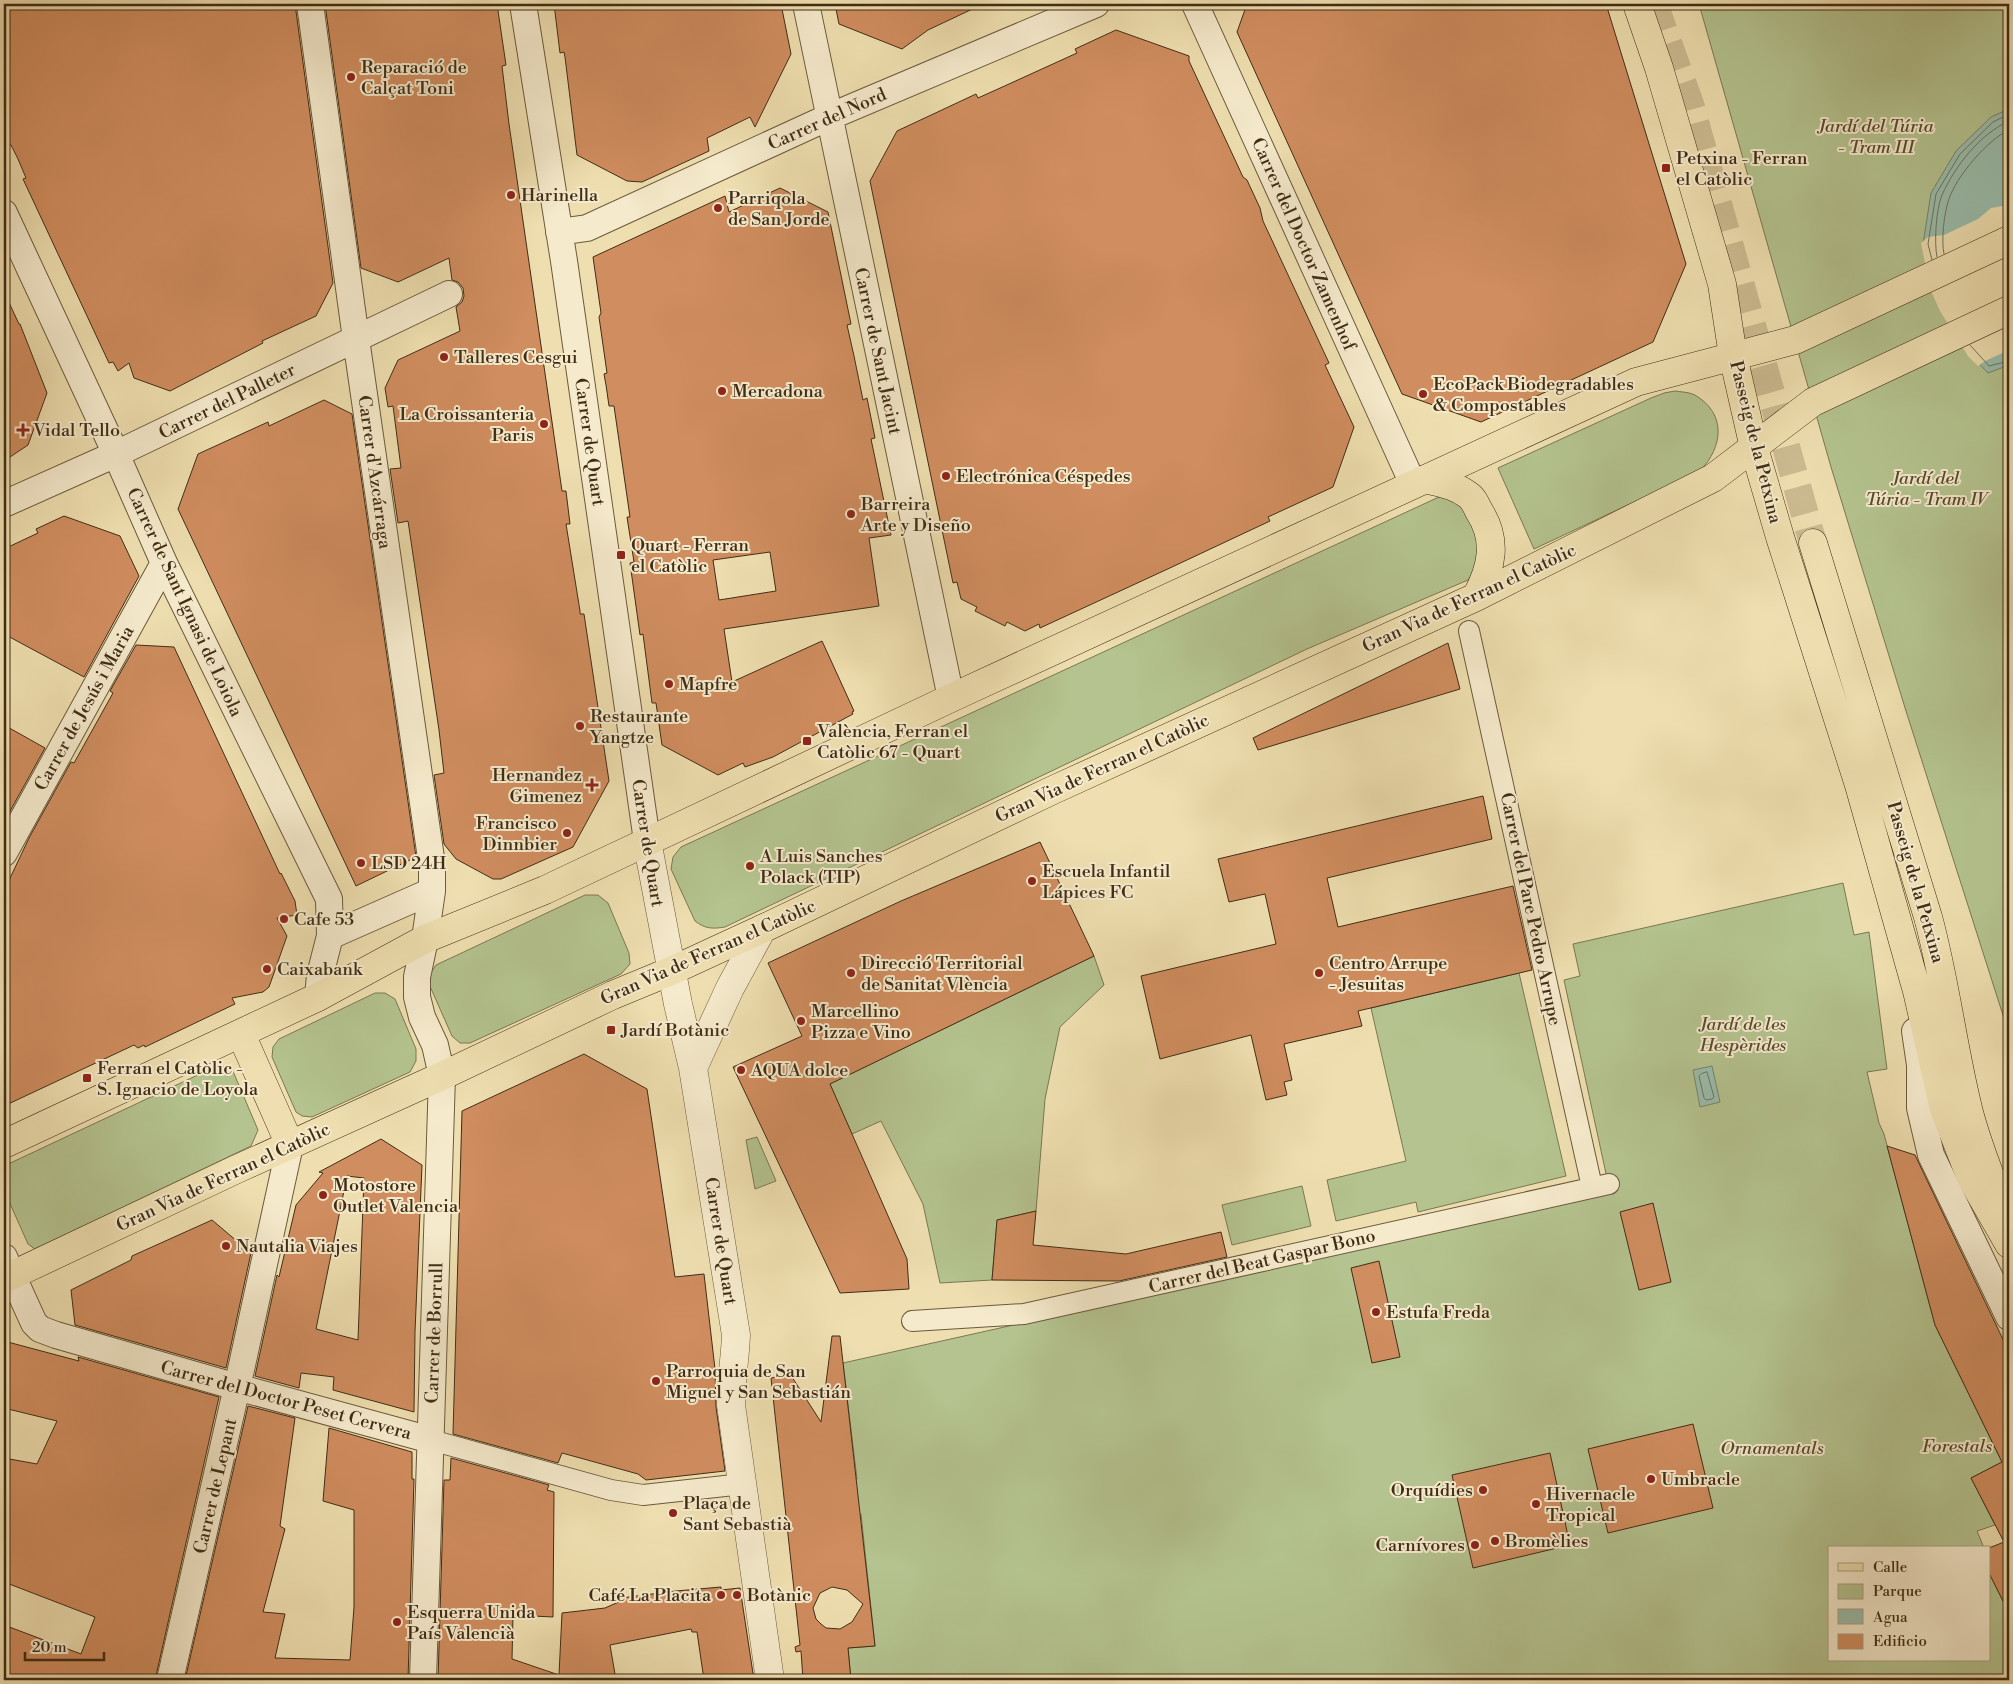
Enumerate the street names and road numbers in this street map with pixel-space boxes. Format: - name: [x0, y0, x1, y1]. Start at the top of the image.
- street label: Carrer del Nord: [764, 83, 891, 156]
- street label: Carrer del Doctor Zamenhof: [1246, 134, 1362, 356]
- street label: Carrer de Sant Jacint: [849, 266, 907, 437]
- street label: Carrer del Palleter: [155, 358, 300, 445]
- street label: Passeig de la Petxina: [1724, 358, 1787, 527]
- street label: Carrer de Quart: [569, 377, 610, 508]
- street label: Carrer d'Azcárraga: [352, 394, 397, 551]
- street label: Carrer de Sant Ignasi de Loiola: [121, 484, 248, 721]
- street label: Gran Via de Ferran el Catòlic: [1359, 539, 1580, 658]
- street label: Carrer de Jesús i Maria: [29, 621, 140, 795]
- street label: Gran Via de Ferran el Catòlic: [992, 709, 1213, 828]
- street label: Carrer de Quart: [626, 778, 669, 909]
- street label: Carrer del Pare Pedro Arrupe: [1495, 791, 1566, 1028]
- street label: Passeig de la Petxina: [1881, 799, 1950, 966]
- street label: Gran Via de Ferran el Catòlic: [597, 894, 820, 1010]
- street label: Gran Via de Ferran el Catòlic: [113, 1118, 334, 1237]
- street label: Carrer de Quart: [699, 1176, 742, 1307]
- street label: Carrer del Beat Gaspar Bono: [1147, 1224, 1378, 1299]
- street label: Carrer de Borrull: [421, 1262, 448, 1404]
- street label: Carrer del Doctor Peset Cervera: [158, 1356, 415, 1445]
- street label: Carrer de Lepant: [189, 1415, 242, 1556]

